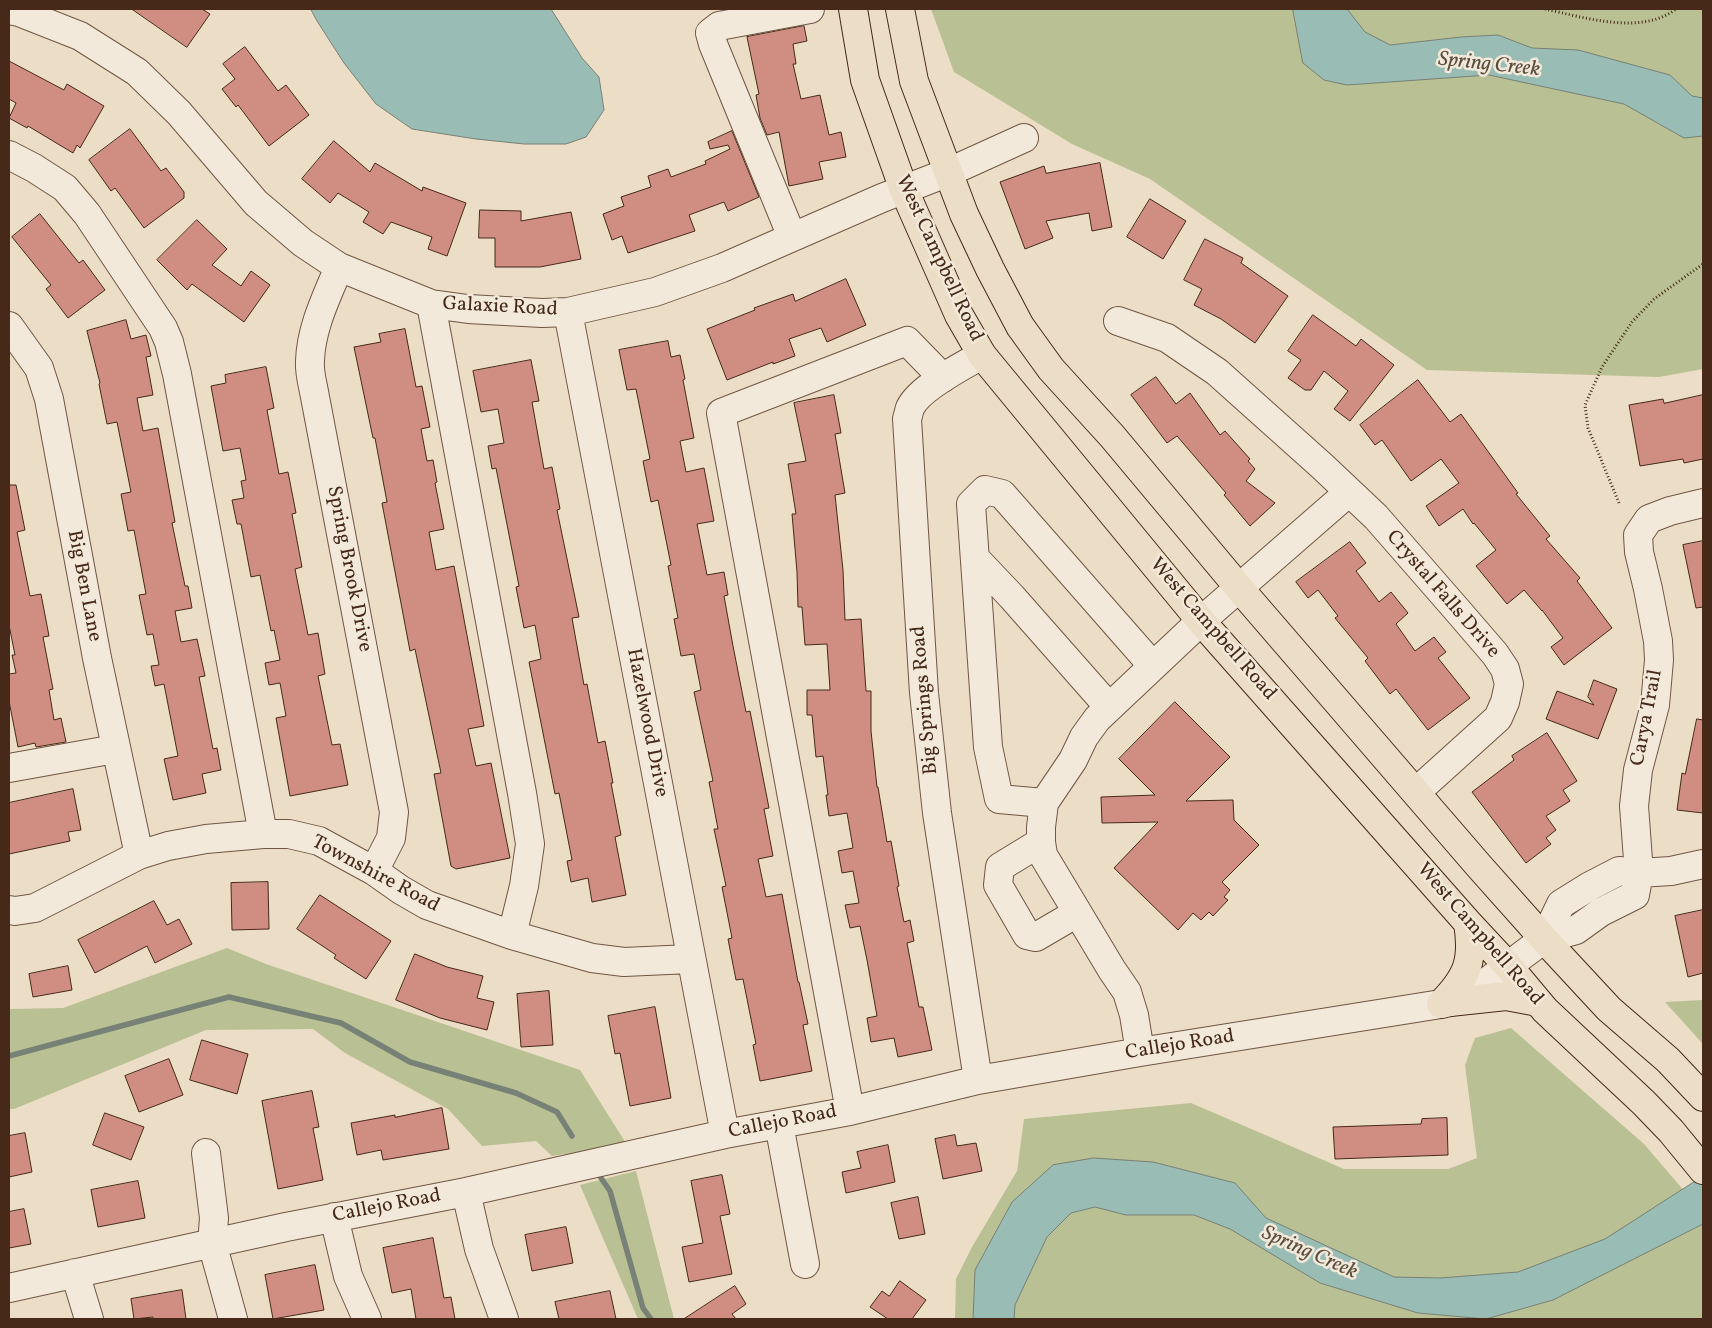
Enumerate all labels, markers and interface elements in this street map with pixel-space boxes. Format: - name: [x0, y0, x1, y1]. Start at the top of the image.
- water label: Spring Creek: [1437, 48, 1541, 84]
- street label: West Campbell Road: [889, 172, 987, 346]
- street label: Galaxie Road: [442, 293, 558, 323]
- street label: Spring Brook Drive: [320, 484, 376, 654]
- street label: Crystal Falls Drive: [1380, 526, 1504, 664]
- street label: Big Ben Lane: [60, 528, 106, 644]
- street label: West Campbell Road: [1144, 554, 1280, 706]
- street label: Big Springs Road: [908, 624, 944, 776]
- street label: Hazelwood Drive: [620, 647, 672, 799]
- street label: Carya Trail: [1627, 668, 1669, 768]
- street label: Townshire Road: [307, 831, 443, 919]
- street label: West Campbell Road: [1411, 859, 1547, 1011]
- street label: Callejo Road: [1124, 1026, 1236, 1066]
- street label: Callejo Road: [727, 1101, 839, 1145]
- street label: Callejo Road: [331, 1185, 443, 1229]
- water label: Spring Creek: [1257, 1222, 1361, 1286]

